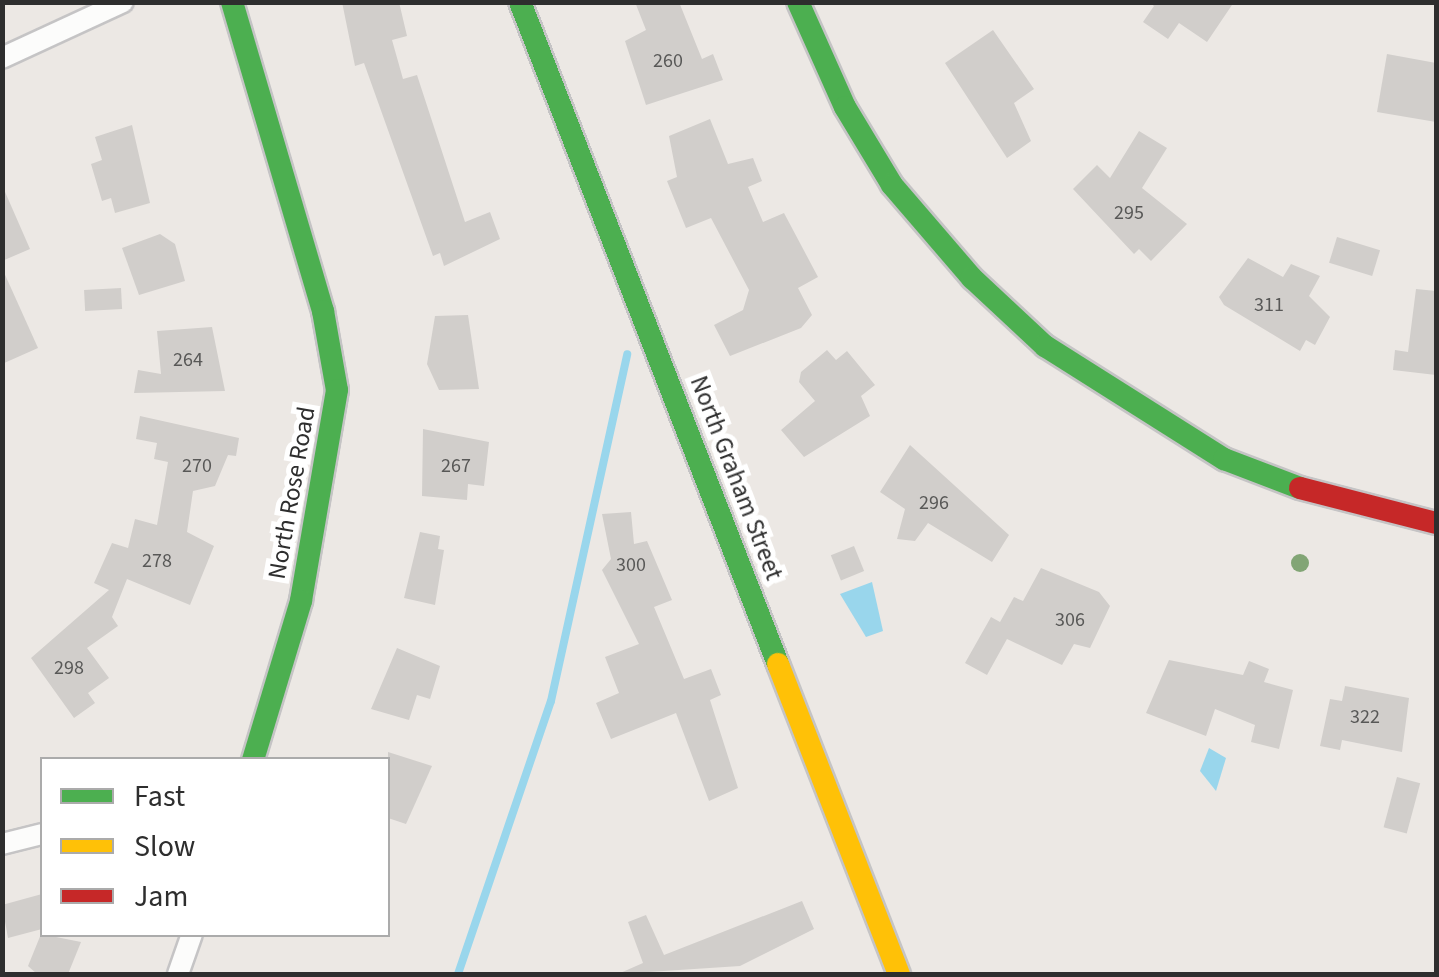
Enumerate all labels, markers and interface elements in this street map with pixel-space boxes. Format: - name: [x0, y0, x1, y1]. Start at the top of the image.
- house number: 260: [653, 49, 683, 73]
- house number: 295: [1114, 201, 1144, 225]
- house number: 311: [1254, 293, 1284, 317]
- house number: 264: [173, 348, 203, 372]
- street label: North Graham Street: [683, 372, 789, 584]
- street label: North Rose Road: [262, 404, 322, 582]
- house number: 270: [182, 454, 212, 478]
- house number: 267: [441, 454, 471, 478]
- house number: 296: [919, 491, 949, 515]
- house number: 278: [142, 549, 172, 573]
- house number: 300: [616, 553, 646, 577]
- house number: 306: [1055, 608, 1085, 632]
- house number: 298: [54, 656, 84, 680]
- house number: 322: [1350, 705, 1380, 729]
- legend: [40, 757, 390, 937]
- text: Fast: [134, 775, 185, 818]
- text: Slow: [134, 825, 195, 868]
- text: Jam: [134, 875, 188, 918]

